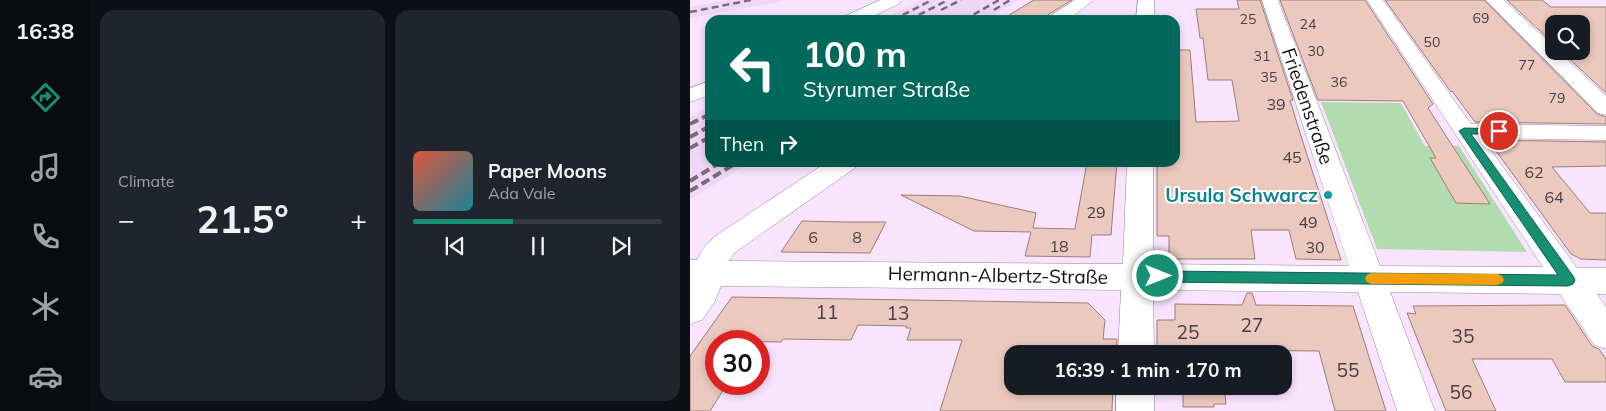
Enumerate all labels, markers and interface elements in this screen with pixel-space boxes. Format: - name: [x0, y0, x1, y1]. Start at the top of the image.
- house number: 69: [1473, 9, 1489, 27]
- house number: 25: [1240, 10, 1256, 28]
- house number: 24: [1300, 15, 1317, 33]
- map controls: [1545, 15, 1590, 60]
- button: search: [1545, 15, 1590, 60]
- text: 16:38: [16, 17, 74, 45]
- text: 100 m: [803, 32, 907, 76]
- house number: 50: [1424, 33, 1440, 51]
- icon: left: [720, 35, 785, 100]
- house number: 30: [1308, 42, 1324, 60]
- street label: Friedenstraße: [1277, 45, 1339, 167]
- house number: 31: [1254, 47, 1270, 65]
- house number: 77: [1519, 56, 1535, 74]
- house number: 35: [1261, 68, 1277, 86]
- house number: 36: [1331, 73, 1347, 91]
- text: Styrumer Straße: [803, 75, 970, 103]
- icon: directions: [28, 80, 63, 115]
- house number: 79: [1549, 89, 1565, 107]
- house number: 39: [1266, 94, 1286, 114]
- pin: [1478, 110, 1520, 152]
- icon: arrive: [1485, 117, 1513, 145]
- icon: right: [774, 130, 802, 158]
- text: Then: [720, 132, 764, 156]
- house number: 45: [1282, 147, 1302, 167]
- icon: music: [28, 150, 63, 185]
- text: Paper Moons: [488, 159, 607, 183]
- house number: 62: [1524, 162, 1544, 182]
- text: Climate: [118, 171, 174, 191]
- text: Ada Vale: [488, 183, 555, 203]
- place label: Ursula Schwarcz: [1165, 183, 1318, 207]
- house number: 64: [1544, 187, 1564, 207]
- marker: Ursula Schwarcz: [1322, 189, 1334, 201]
- text: 21.5°: [196, 195, 289, 243]
- text: −: [118, 202, 135, 237]
- text: +: [350, 202, 367, 237]
- house number: 29: [1086, 202, 1106, 222]
- house number: 49: [1298, 212, 1318, 232]
- icon: phone: [28, 219, 63, 254]
- house number: 6: [808, 227, 818, 247]
- house number: 8: [852, 227, 862, 247]
- icon: previous: [441, 232, 469, 260]
- icon: pause: [524, 232, 552, 260]
- icon: next: [607, 232, 635, 260]
- house number: 18: [1049, 236, 1069, 256]
- house number: 30: [1305, 237, 1325, 257]
- position arrow: [1131, 249, 1183, 301]
- street label: Hermann-Albertz-Straße: [888, 261, 1108, 289]
- icon: climate: [28, 289, 63, 324]
- house number: 11: [816, 300, 838, 324]
- house number: 13: [887, 301, 909, 325]
- house number: 27: [1241, 313, 1263, 337]
- house number: 25: [1177, 320, 1199, 344]
- house number: 35: [1452, 324, 1474, 348]
- speed limit sign: 30: [705, 330, 770, 395]
- text: 16:39 · 1 min · 170 m: [1054, 358, 1242, 382]
- house number: 55: [1337, 358, 1359, 382]
- icon: car: [28, 359, 63, 394]
- house number: 56: [1450, 380, 1472, 404]

